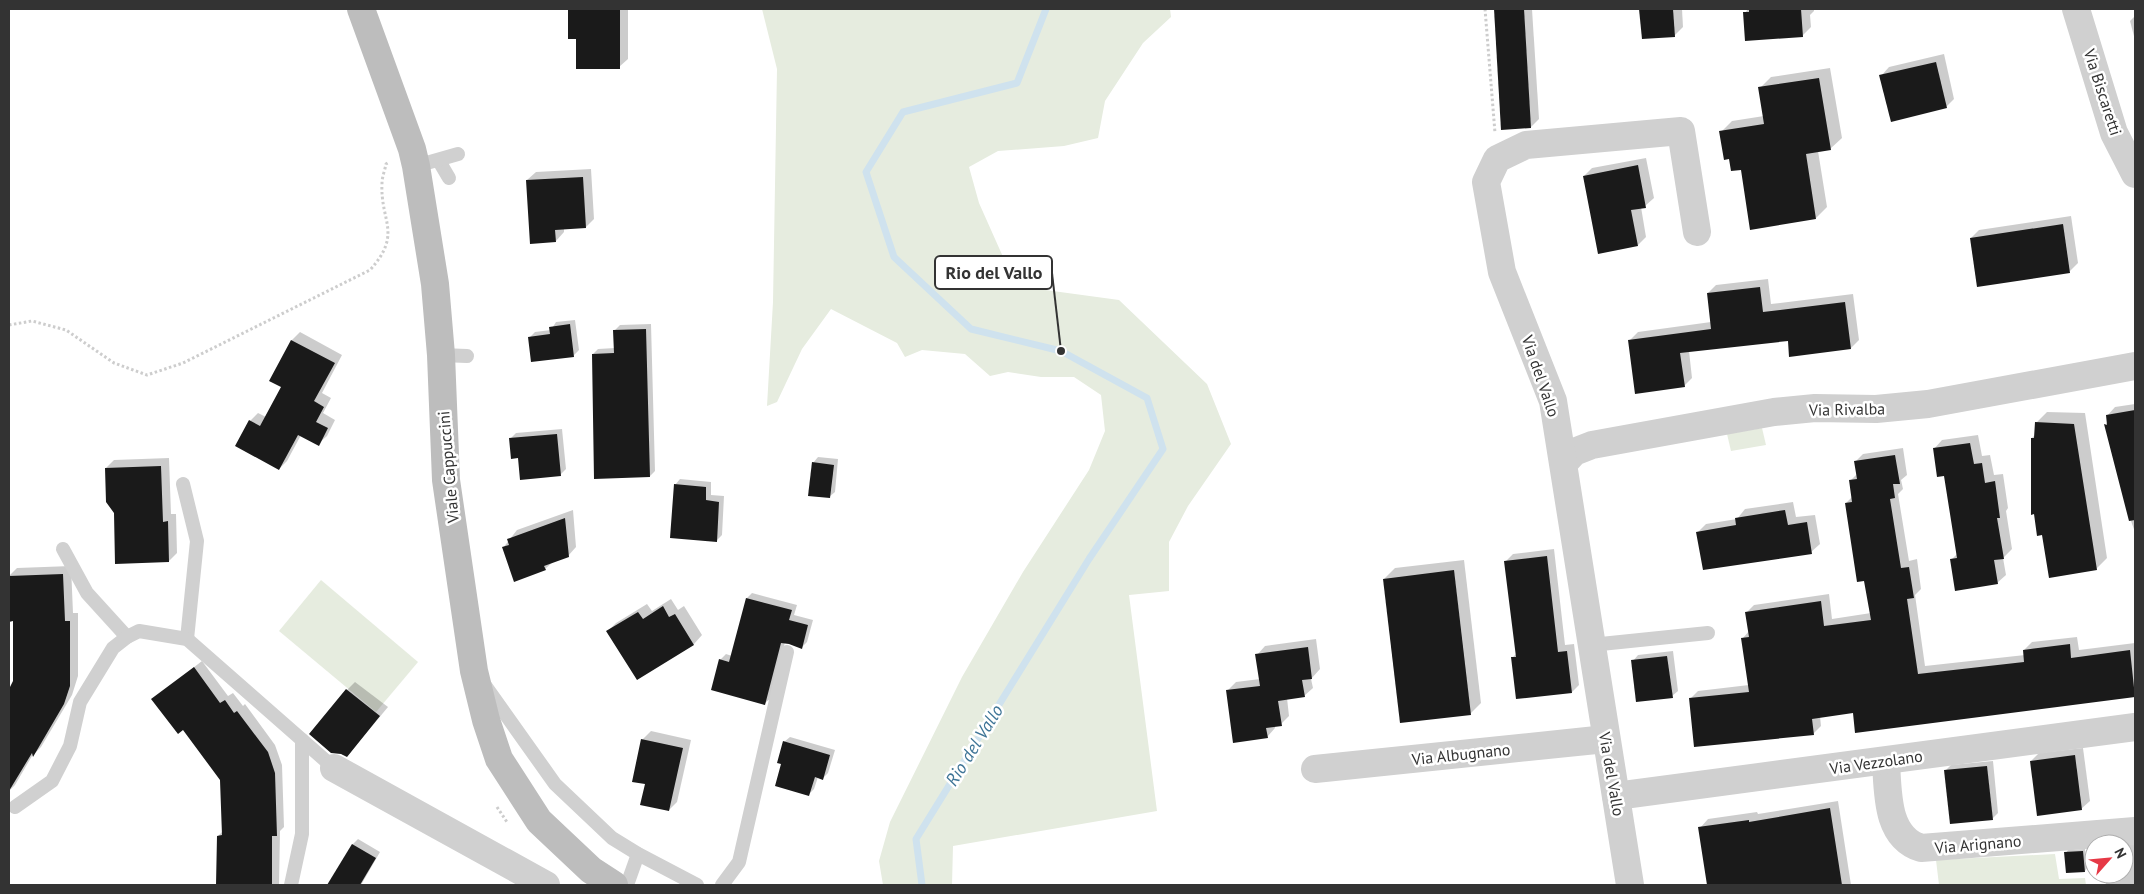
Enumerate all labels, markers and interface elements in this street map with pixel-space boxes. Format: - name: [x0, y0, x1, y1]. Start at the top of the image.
- street label: Via Biscaretti: [2079, 45, 2126, 138]
- callout: Rio del Vallo: [935, 256, 1052, 289]
- text: Rio del Vallo: [945, 261, 1043, 284]
- street label: Via del Vallo: [1517, 332, 1564, 419]
- street label: Via Rivalba: [1808, 398, 1885, 420]
- street label: Viale Cappuccini: [433, 410, 463, 525]
- water label: Rio del Vallo: [940, 700, 1008, 790]
- street label: Via del Vallo: [1595, 729, 1629, 818]
- street label: Via Albugnano: [1410, 739, 1511, 769]
- street label: Via Vezzolano: [1827, 746, 1924, 779]
- street label: Via Arignano: [1933, 830, 2022, 858]
- north arrow: [2084, 834, 2134, 884]
- text: N: [2110, 845, 2131, 861]

